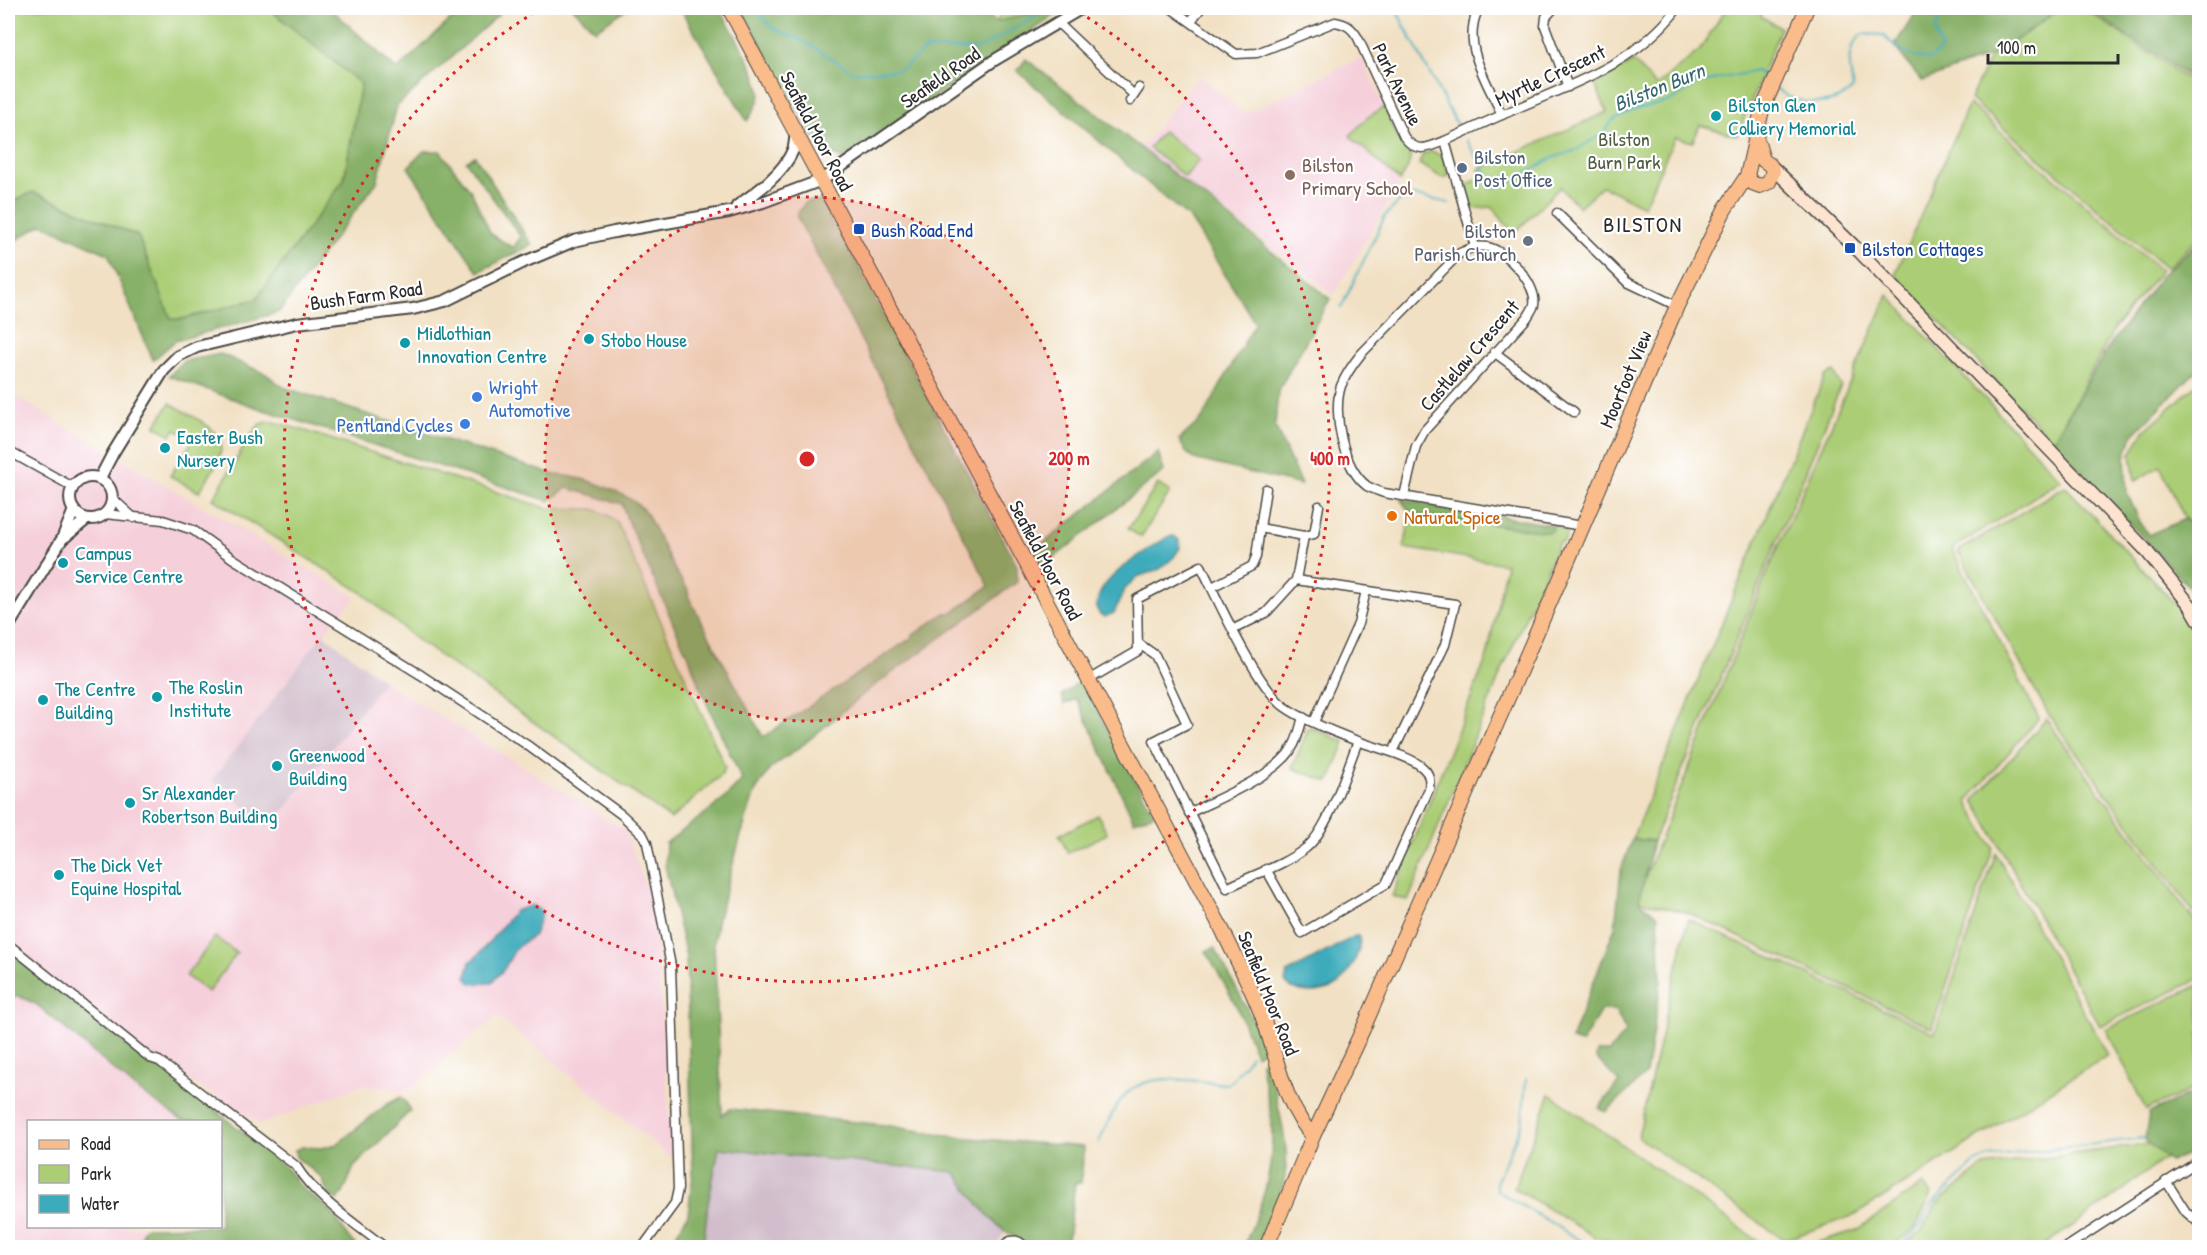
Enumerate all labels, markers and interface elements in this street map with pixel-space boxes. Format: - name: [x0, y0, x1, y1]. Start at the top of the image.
- scale bar: [1988, 27, 2118, 65]
- text: 100 m: [1997, 35, 2036, 60]
- street label: Myrtle Crescent: [1490, 37, 1611, 112]
- street label: Park Avenue: [1366, 38, 1430, 130]
- street label: Seafield Road: [895, 40, 985, 114]
- water label: Bilston Burn: [1609, 55, 1710, 118]
- street label: Seafield Moor Road: [774, 66, 860, 196]
- place label: Bilston Glen Colliery Memorial: [1728, 91, 1856, 141]
- marker: Bilston Glen Colliery Memorial: [1709, 109, 1723, 123]
- park label: Bilston Burn Park: [1588, 125, 1660, 175]
- place label: Bilston Post Office: [1474, 143, 1553, 193]
- place label: Bilston Primary School: [1302, 151, 1413, 201]
- marker: Bilston Post Office: [1455, 161, 1469, 175]
- marker: Bilston Primary School: [1283, 168, 1297, 182]
- district label: BILSTON: [1603, 209, 1683, 239]
- place label: Bush Road End: [871, 216, 973, 243]
- place label: Bilston Parish Church: [1414, 217, 1516, 267]
- marker: Bush Road End: [852, 222, 866, 236]
- marker: Bilston Parish Church: [1521, 234, 1535, 248]
- place label: Bilston Cottages: [1862, 235, 1984, 262]
- marker: Bilston Cottages: [1843, 241, 1857, 255]
- street label: Bush Farm Road: [308, 274, 424, 316]
- street label: Castlelaw Crescent: [1413, 293, 1526, 417]
- place label: Midlothian Innovation Centre: [417, 319, 547, 369]
- place label: Stobo House: [601, 326, 687, 353]
- street label: Moorfoot View: [1592, 326, 1658, 432]
- marker: Stobo House: [582, 332, 596, 346]
- marker: Midlothian Innovation Centre: [398, 336, 412, 350]
- place label: Wright Automotive: [489, 373, 571, 423]
- marker: Wright Automotive: [470, 390, 484, 404]
- place label: Pentland Cycles: [337, 411, 453, 438]
- marker: Pentland Cycles: [458, 417, 472, 431]
- place label: Easter Bush Nursery: [177, 423, 263, 473]
- marker: Easter Bush Nursery: [158, 441, 172, 455]
- text: 200 m: [1049, 446, 1089, 471]
- text: 400 m: [1310, 446, 1350, 471]
- centre of rings: [797, 449, 817, 469]
- street label: Seafield Moor Road: [1003, 495, 1089, 625]
- place label: Natural Spice: [1404, 503, 1501, 530]
- marker: Natural Spice: [1385, 509, 1399, 523]
- place label: Campus Service Centre: [75, 539, 183, 589]
- marker: Campus Service Centre: [56, 556, 70, 570]
- place label: The Roslin Institute: [169, 673, 243, 723]
- place label: The Centre Building: [55, 675, 136, 725]
- marker: The Roslin Institute: [150, 690, 164, 704]
- marker: The Centre Building: [36, 693, 50, 707]
- place label: Greenwood Building: [289, 741, 365, 791]
- marker: Greenwood Building: [270, 759, 284, 773]
- place label: Sr Alexander Robertson Building: [142, 779, 278, 829]
- marker: Sr Alexander Robertson Building: [123, 796, 137, 810]
- place label: The Dick Vet Equine Hospital: [71, 851, 182, 901]
- marker: The Dick Vet Equine Hospital: [52, 868, 66, 882]
- street label: Seafield Moor Road: [1232, 927, 1306, 1059]
- legend: [27, 1120, 222, 1228]
- text: Road: [81, 1131, 111, 1156]
- text: Park: [81, 1161, 112, 1186]
- text: Water: [81, 1191, 119, 1216]

